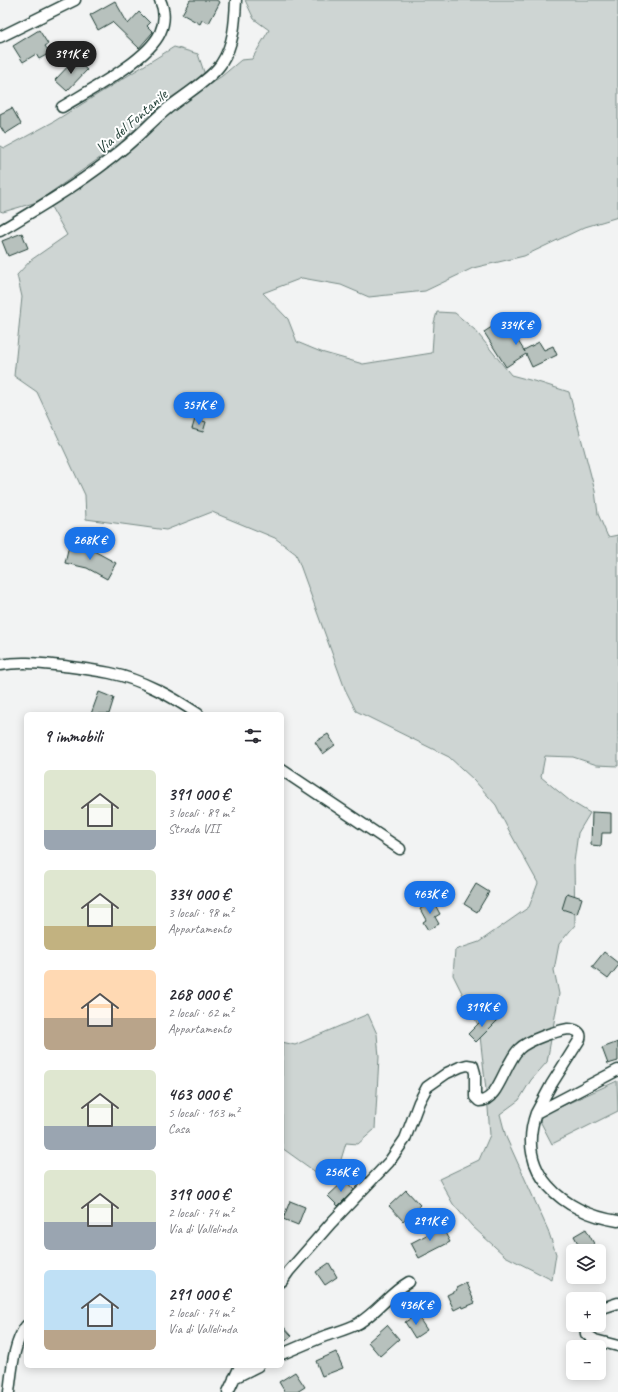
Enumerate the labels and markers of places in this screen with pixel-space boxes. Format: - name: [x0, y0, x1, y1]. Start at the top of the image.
- pin: 391K €: [38, 41, 104, 75]
- pin: 334K €: [483, 312, 549, 346]
- pin: 357K €: [166, 392, 232, 426]
- pin: 268K €: [57, 527, 123, 561]
- pin: 463K €: [397, 881, 463, 915]
- pin: 319K €: [449, 994, 515, 1028]
- pin: 256K €: [308, 1159, 374, 1193]
- pin: 291K €: [397, 1208, 463, 1242]
- pin: 436K €: [383, 1292, 449, 1326]

